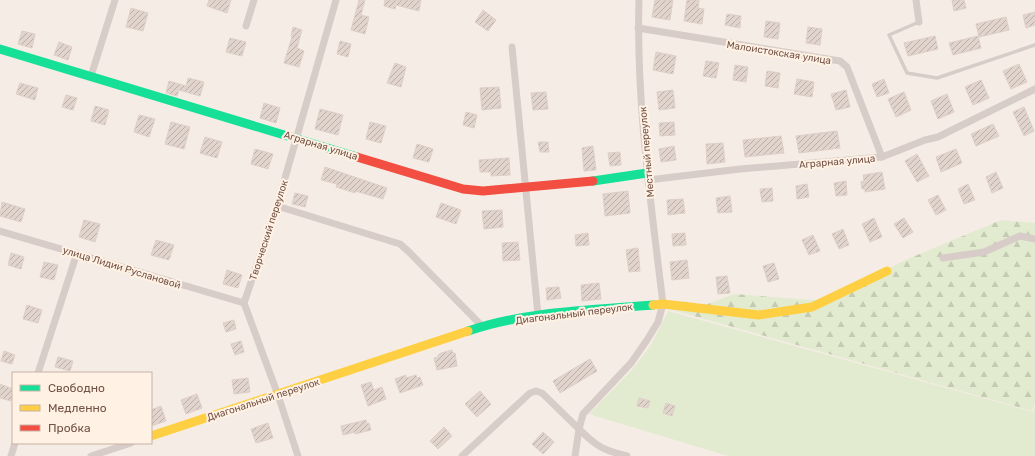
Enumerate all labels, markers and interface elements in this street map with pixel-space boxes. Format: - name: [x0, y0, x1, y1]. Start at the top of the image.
- street label: Малоистокская улица: [726, 39, 832, 67]
- street label: Местный переулок: [637, 106, 657, 198]
- street label: Аграрная улица: [282, 129, 359, 163]
- street label: Аграрная улица: [798, 153, 876, 171]
- street label: Творческий переулок: [247, 178, 291, 282]
- street label: улица Лидии Руслановой: [61, 244, 182, 292]
- street label: Диагональный переулок: [515, 301, 634, 327]
- legend: [12, 372, 152, 444]
- street label: Диагональный переулок: [205, 376, 322, 424]
- text: Свободно: [48, 381, 105, 395]
- text: Медленно: [48, 401, 107, 415]
- text: Пробка: [48, 421, 91, 435]

